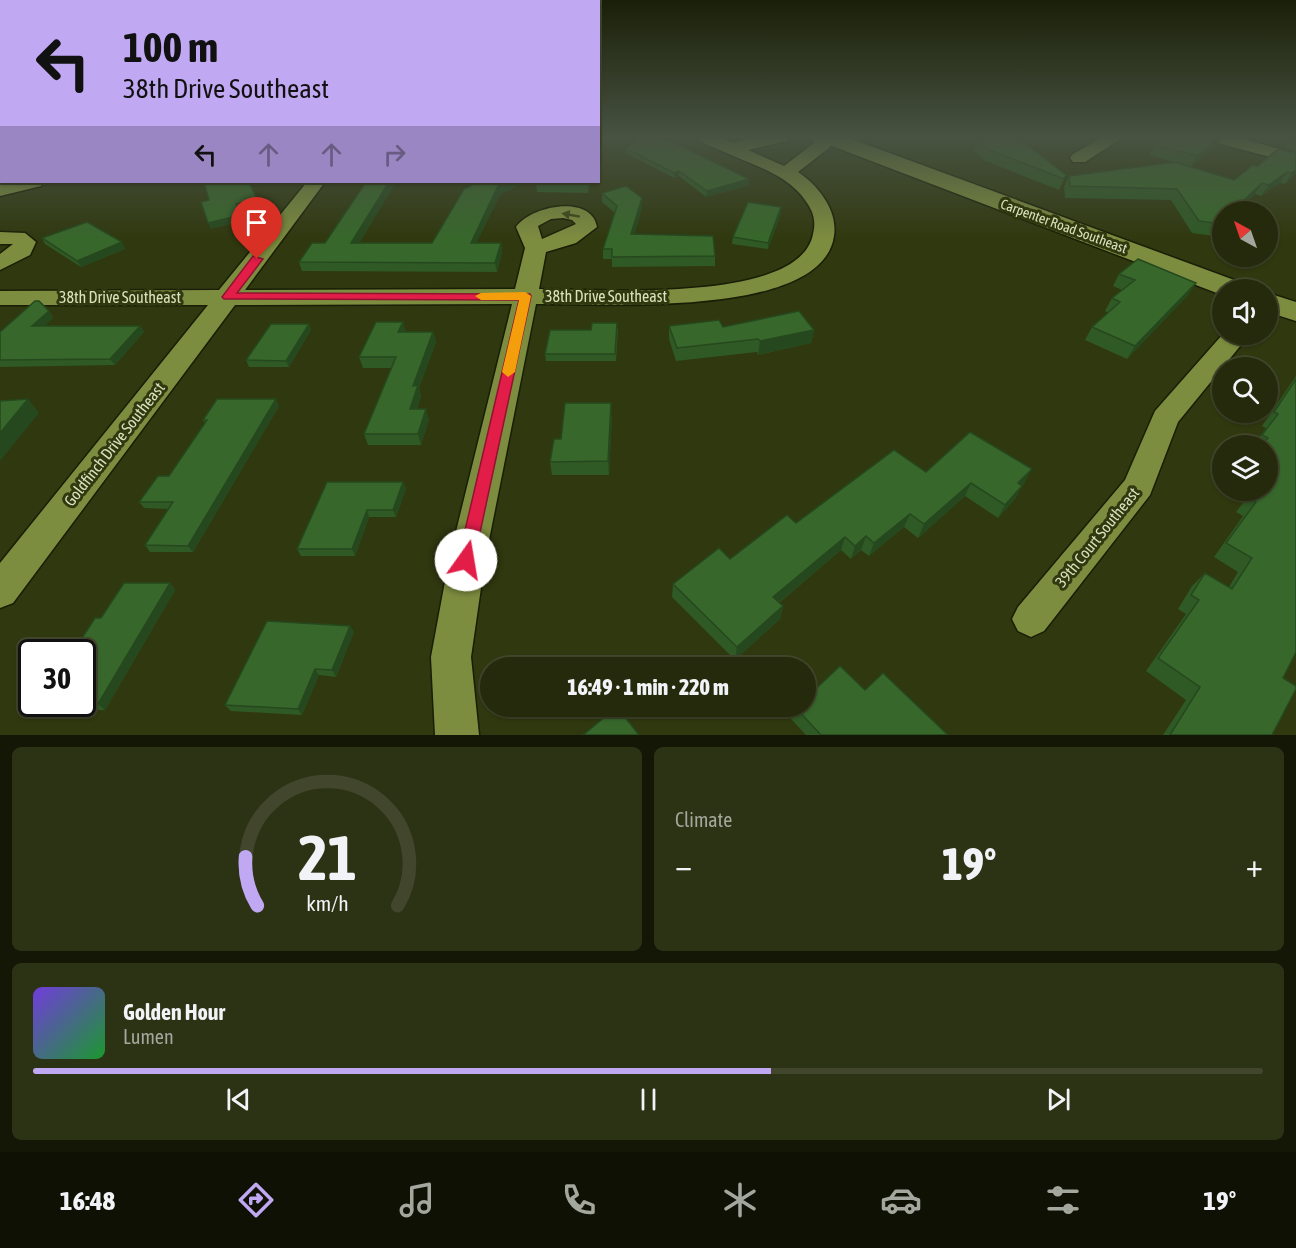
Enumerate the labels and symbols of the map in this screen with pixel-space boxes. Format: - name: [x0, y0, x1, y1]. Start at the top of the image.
- street label: Carpenter Road Southeast: [999, 196, 1129, 256]
- pin: [231, 197, 282, 259]
- north arrow: [1212, 201, 1278, 267]
- one-way arrow: [561, 210, 580, 219]
- street label: 38th Drive Southeast: [545, 287, 667, 305]
- street label: 38th Drive Southeast: [59, 288, 181, 306]
- street label: Goldfinch Drive Southeast: [60, 378, 168, 509]
- street label: 39th Court Southeast: [1051, 483, 1143, 590]
- position arrow: [434, 528, 498, 592]
- speed limit sign: 30: [18, 639, 96, 717]

